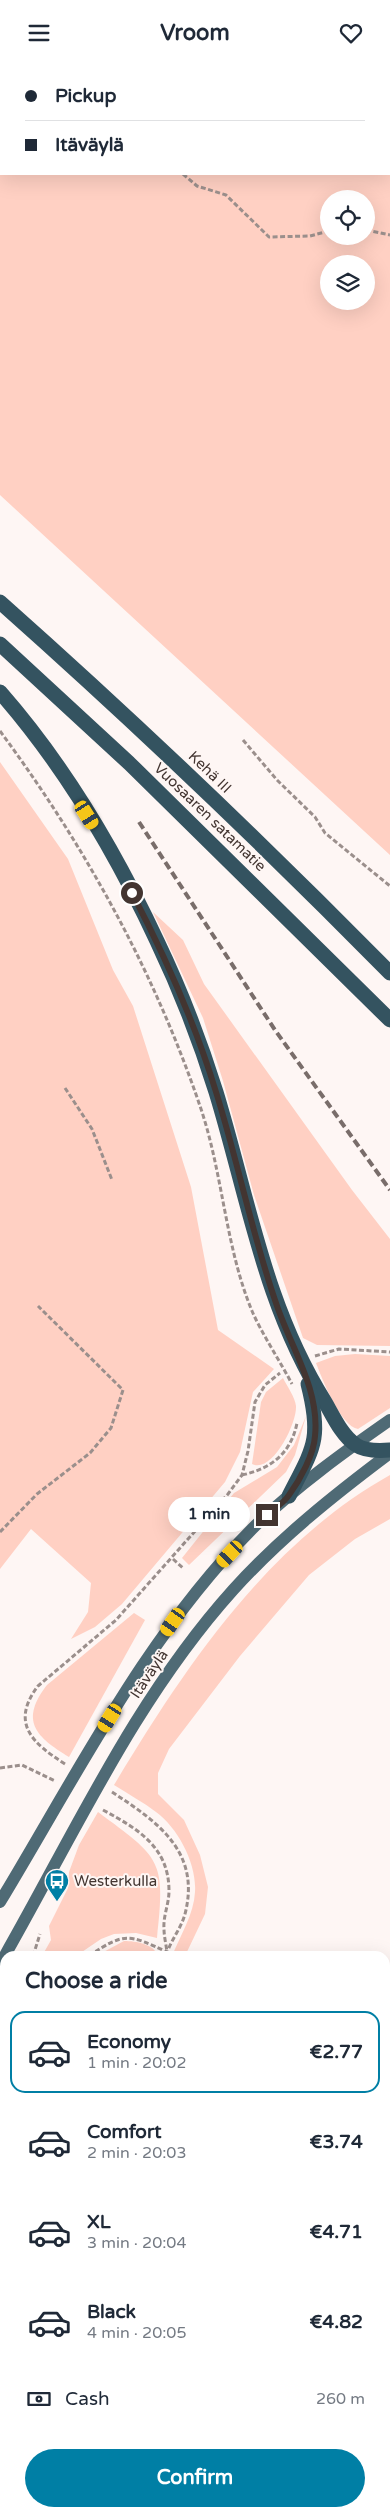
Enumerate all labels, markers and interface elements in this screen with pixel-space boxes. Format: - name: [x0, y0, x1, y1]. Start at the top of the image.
- icon: menu: [25, 19, 53, 47]
- icon: heart: [337, 19, 365, 47]
- text: Vroom: [160, 20, 230, 46]
- text: Pickup: [55, 85, 116, 107]
- text: Itäväylä: [55, 134, 124, 156]
- map controls: [320, 190, 375, 310]
- button: locate: [320, 190, 375, 245]
- button: layers: [320, 255, 375, 310]
- street label: Kehä III: [185, 747, 235, 797]
- street label: Vuosaaren satamatie: [150, 759, 270, 875]
- car: [72, 798, 101, 832]
- route start: [121, 882, 143, 904]
- callout: 1 min: [167, 1497, 250, 1533]
- text: 1 min: [188, 1504, 230, 1524]
- route end: [256, 1504, 278, 1526]
- car: [214, 1538, 245, 1570]
- car: [158, 1605, 187, 1639]
- street label: Itäväylä: [126, 1646, 172, 1702]
- car: [95, 1701, 124, 1735]
- bus stop icon: Westerkulla: [44, 1868, 70, 1902]
- place label: Westerkulla: [74, 1872, 157, 1890]
- text: Choose a ride: [25, 1968, 168, 1994]
- icon: car: [27, 2030, 72, 2075]
- text: Economy: [87, 2031, 171, 2053]
- text: €2.77: [309, 2041, 363, 2063]
- text: 1 min · 20:02: [87, 2053, 186, 2073]
- icon: car: [27, 2120, 72, 2165]
- text: Comfort: [87, 2121, 161, 2143]
- text: €3.74: [309, 2131, 363, 2153]
- text: 2 min · 20:03: [87, 2143, 186, 2163]
- icon: car: [27, 2210, 72, 2255]
- text: XL: [87, 2211, 111, 2233]
- text: €4.71: [309, 2221, 363, 2243]
- text: 3 min · 20:04: [87, 2233, 186, 2253]
- icon: car: [27, 2300, 72, 2345]
- text: Black: [87, 2301, 136, 2323]
- text: €4.82: [309, 2311, 363, 2333]
- text: 4 min · 20:05: [87, 2323, 186, 2343]
- icon: cash: [25, 2385, 53, 2413]
- text: Cash: [65, 2388, 110, 2410]
- text: 260 m: [316, 2389, 365, 2409]
- button: Confirm: [25, 2449, 365, 2507]

